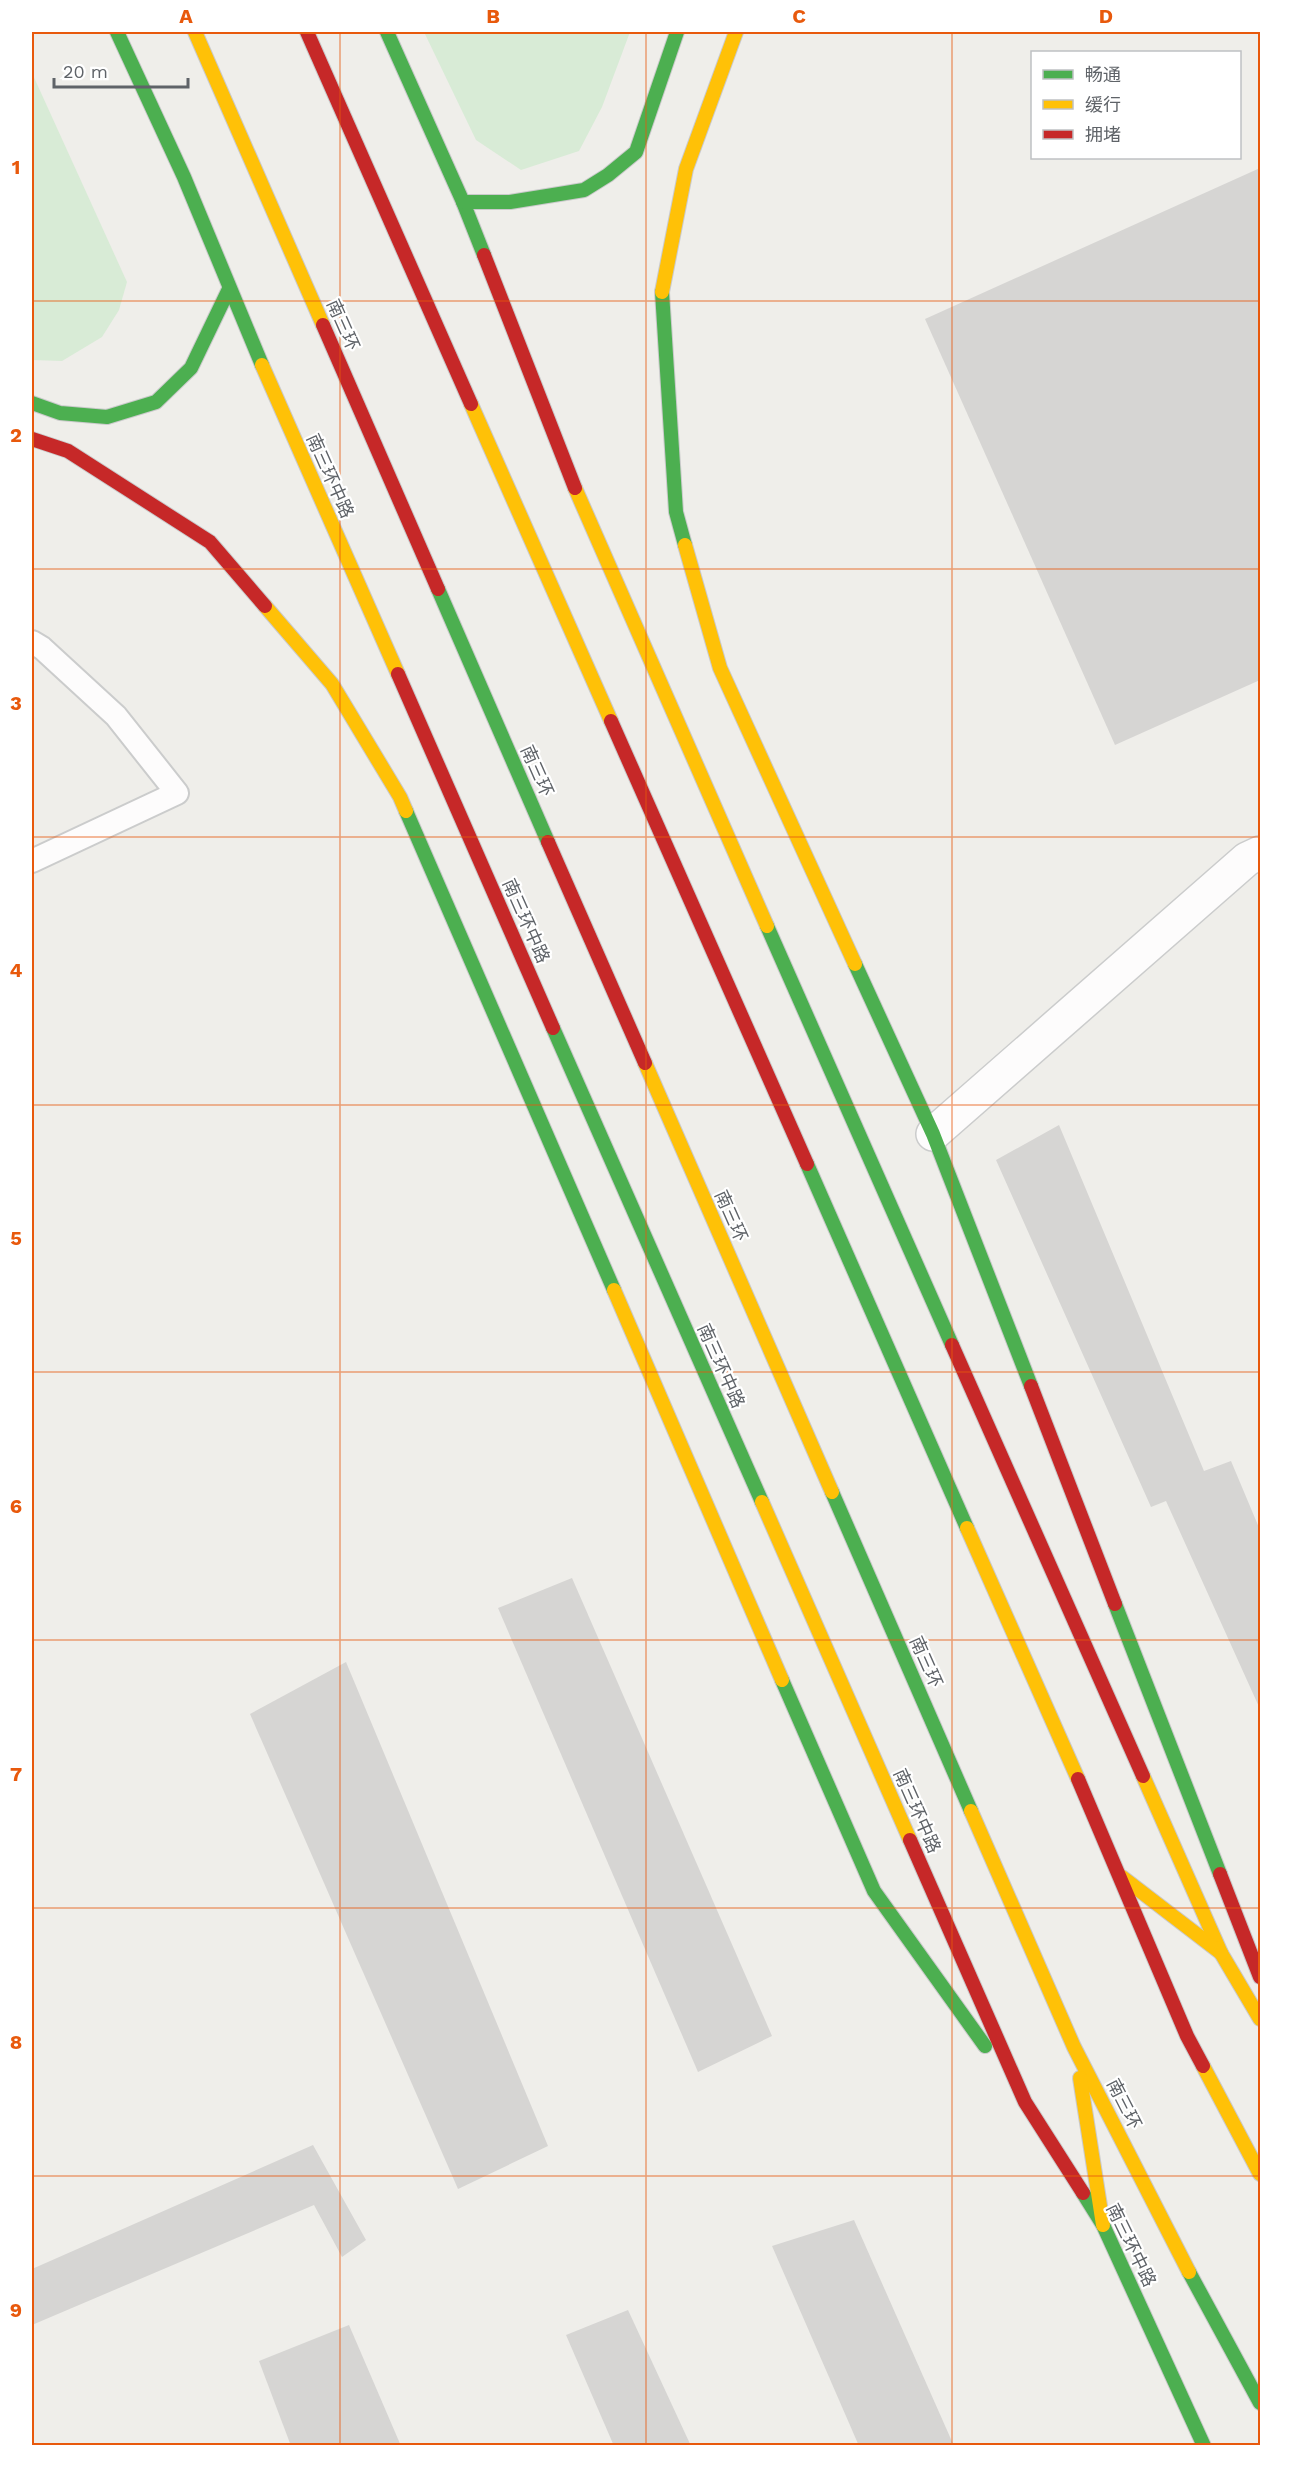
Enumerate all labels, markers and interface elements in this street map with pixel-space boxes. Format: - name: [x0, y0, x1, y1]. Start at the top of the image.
- text: A: [179, 4, 193, 28]
- text: B: [486, 4, 500, 28]
- text: C: [792, 4, 806, 28]
- text: D: [1099, 4, 1113, 28]
- scale bar: [54, 51, 188, 89]
- legend: [1031, 51, 1241, 159]
- text: 20 m: [63, 61, 108, 82]
- text: 畅通: [1085, 64, 1121, 85]
- text: 缓行: [1085, 94, 1121, 115]
- text: 拥堵: [1085, 124, 1121, 145]
- text: 1: [12, 155, 20, 179]
- street label: 南三环: [323, 296, 364, 354]
- text: 2: [10, 423, 22, 447]
- street label: 南三环中路: [303, 430, 358, 521]
- text: 3: [10, 691, 22, 715]
- street label: 南三环: [517, 742, 558, 800]
- street label: 南三环中路: [499, 875, 554, 966]
- text: 4: [10, 958, 23, 982]
- street label: 南三环: [711, 1187, 752, 1245]
- text: 5: [10, 1226, 22, 1250]
- street label: 南三环中路: [694, 1320, 749, 1411]
- text: 6: [10, 1494, 22, 1518]
- street label: 南三环: [906, 1633, 947, 1691]
- text: 7: [10, 1762, 22, 1786]
- street label: 南三环中路: [890, 1765, 945, 1856]
- text: 8: [10, 2030, 22, 2054]
- street label: 南三环: [1103, 2075, 1146, 2133]
- street label: 南三环中路: [1102, 2200, 1161, 2290]
- text: 9: [10, 2298, 22, 2322]

